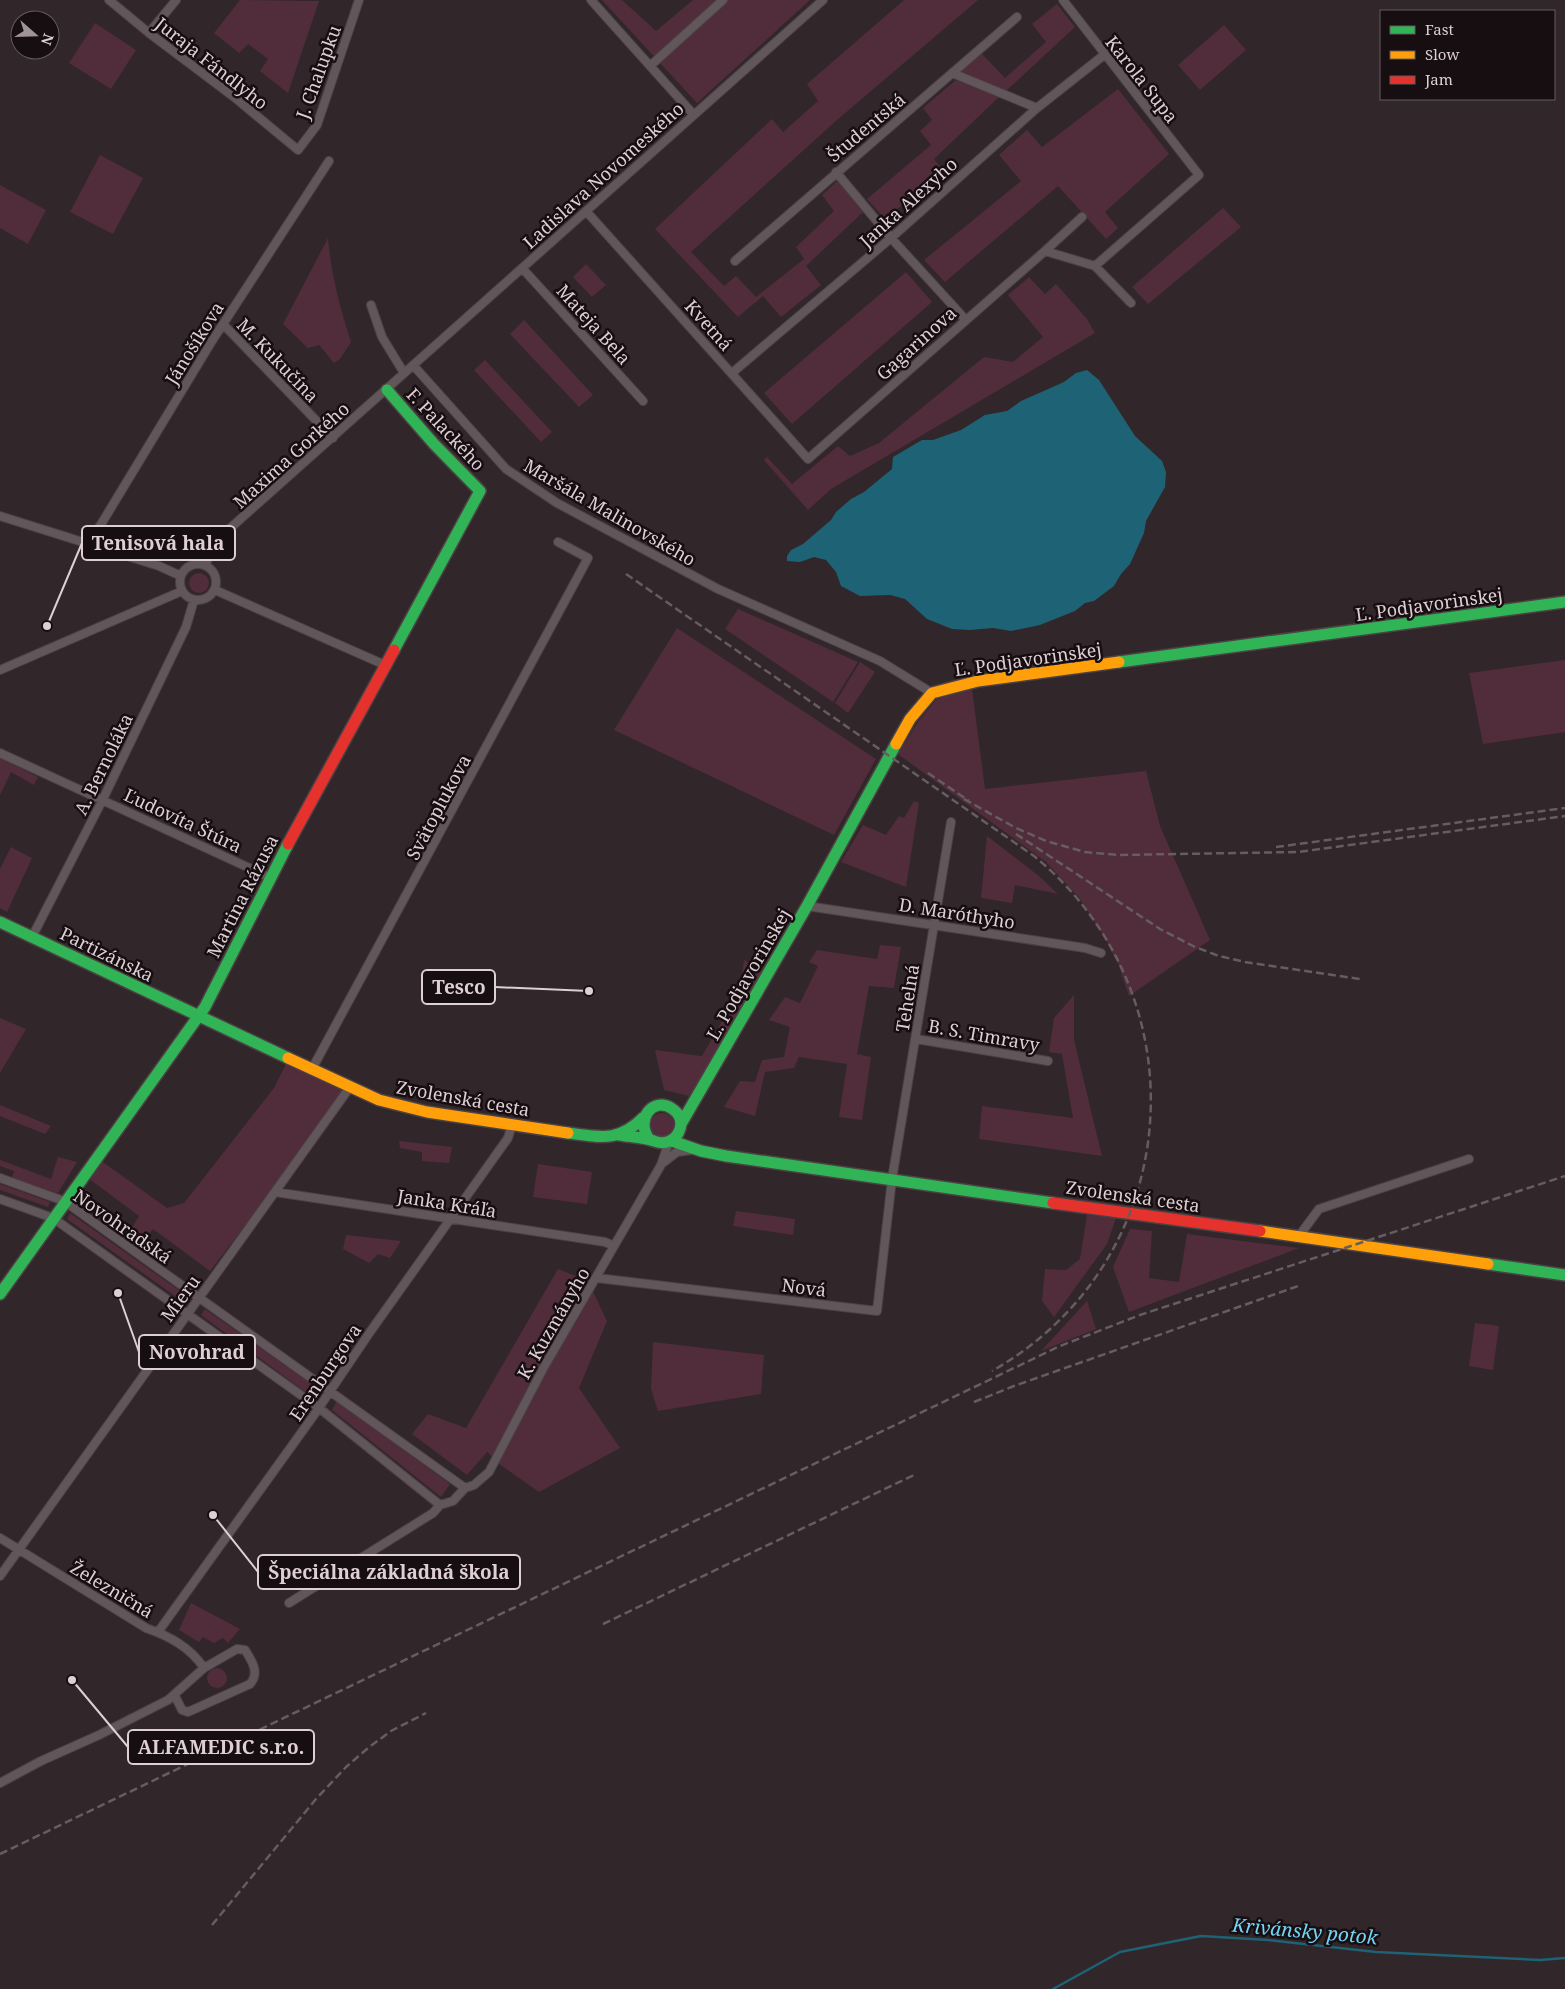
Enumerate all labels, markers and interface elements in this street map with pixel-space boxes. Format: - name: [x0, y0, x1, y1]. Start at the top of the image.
- north arrow: [10, 10, 60, 60]
- legend: [1380, 10, 1555, 100]
- street label: Juraja Fándlyho: [150, 11, 273, 115]
- text: Fast: [1425, 19, 1454, 39]
- street label: J. Chalupku: [290, 21, 346, 123]
- street label: Karola Supa: [1100, 30, 1184, 128]
- text: N: [37, 31, 59, 48]
- text: Slow: [1425, 44, 1459, 64]
- text: Jam: [1424, 69, 1453, 89]
- street label: Študentská: [822, 87, 910, 167]
- street label: Ladislava Novomeského: [517, 96, 689, 254]
- street label: Janka Alexyho: [853, 152, 962, 253]
- street label: Mateja Bela: [552, 279, 636, 369]
- street label: Kvetná: [680, 294, 738, 356]
- street label: Jánošíkova: [159, 297, 229, 390]
- street label: Gagarinova: [871, 301, 961, 385]
- street label: M. Kukučína: [232, 313, 324, 407]
- street label: F. Palackého: [401, 382, 491, 476]
- street label: Maxima Gorkého: [228, 396, 354, 514]
- street label: Maršála Malinovského: [520, 453, 700, 571]
- callout: Tenisová hala: [82, 526, 235, 560]
- text: Tenisová hala: [92, 530, 224, 556]
- street label: Ľ. Podjavorinskej: [1354, 582, 1504, 626]
- street label: Ľ. Podjavorinskej: [953, 637, 1103, 681]
- street label: A. Bernoláka: [68, 709, 138, 819]
- street label: Svätoplukova: [400, 750, 476, 864]
- street label: Ľudovíta Štúra: [120, 782, 246, 858]
- street label: Martina Rázusa: [201, 830, 283, 962]
- street label: D. Maróthyho: [897, 892, 1017, 934]
- street label: Ľ. Podjavorinskej: [701, 904, 795, 1044]
- street label: Partizánska: [56, 921, 158, 987]
- street label: Tehelná: [890, 962, 924, 1034]
- callout: Tesco: [422, 970, 495, 1004]
- text: Tesco: [432, 974, 486, 1000]
- street label: B. S. Timravy: [926, 1013, 1042, 1057]
- street label: Zvolenská cesta: [395, 1074, 531, 1122]
- street label: Zvolenská cesta: [1065, 1175, 1201, 1217]
- street label: Novohradská: [69, 1183, 177, 1269]
- street label: Janka Kráľa: [395, 1183, 498, 1223]
- street label: K. Kuzmányho: [511, 1263, 595, 1383]
- street label: Mieru: [155, 1269, 205, 1326]
- street label: Nová: [780, 1272, 828, 1302]
- street label: Erenburgova: [284, 1319, 366, 1425]
- callout: Novohrad: [139, 1335, 255, 1369]
- text: Novohrad: [149, 1339, 246, 1365]
- street label: Železničná: [66, 1555, 158, 1623]
- callout: Špeciálna základná škola: [258, 1555, 520, 1589]
- text: Špeciálna základná škola: [268, 1559, 510, 1585]
- callout: ALFAMEDIC s.r.o.: [128, 1730, 314, 1764]
- text: ALFAMEDIC s.r.o.: [138, 1734, 304, 1760]
- water label: Krivánsky potok: [1230, 1912, 1380, 1950]

